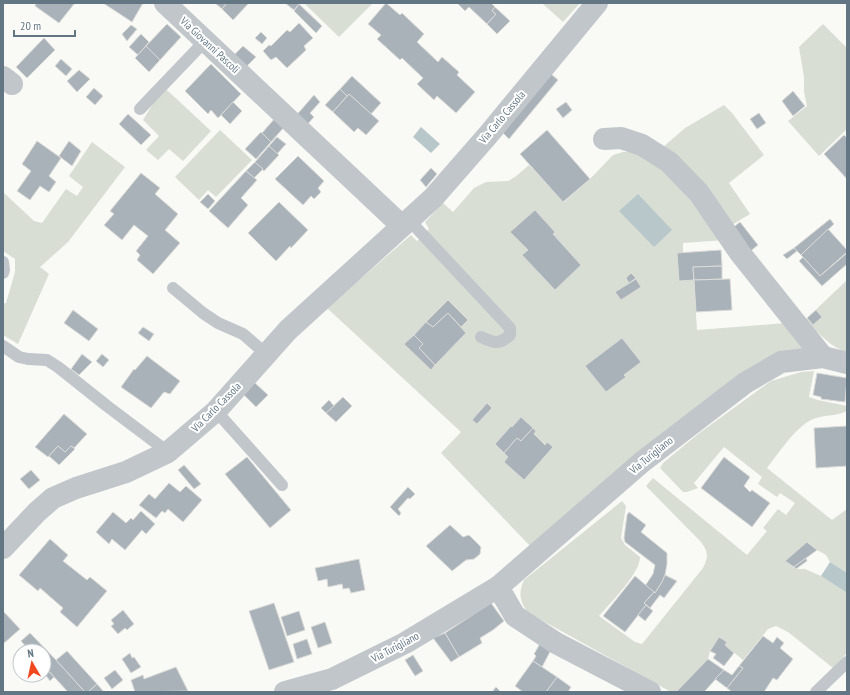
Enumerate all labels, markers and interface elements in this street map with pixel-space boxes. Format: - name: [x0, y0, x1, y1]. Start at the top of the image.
- scale bar: [14, 12, 75, 38]
- street label: Via Giovanni Pascoli: [177, 13, 243, 76]
- text: 20 m: [20, 18, 41, 33]
- street label: Via Carlo Cassola: [475, 88, 528, 147]
- street label: Via Carlo Cassola: [187, 379, 244, 436]
- street label: Via Turigliano: [626, 433, 676, 477]
- street label: Via Turigliano: [368, 629, 421, 666]
- north arrow: [12, 643, 52, 683]
- text: N: [26, 646, 35, 661]

